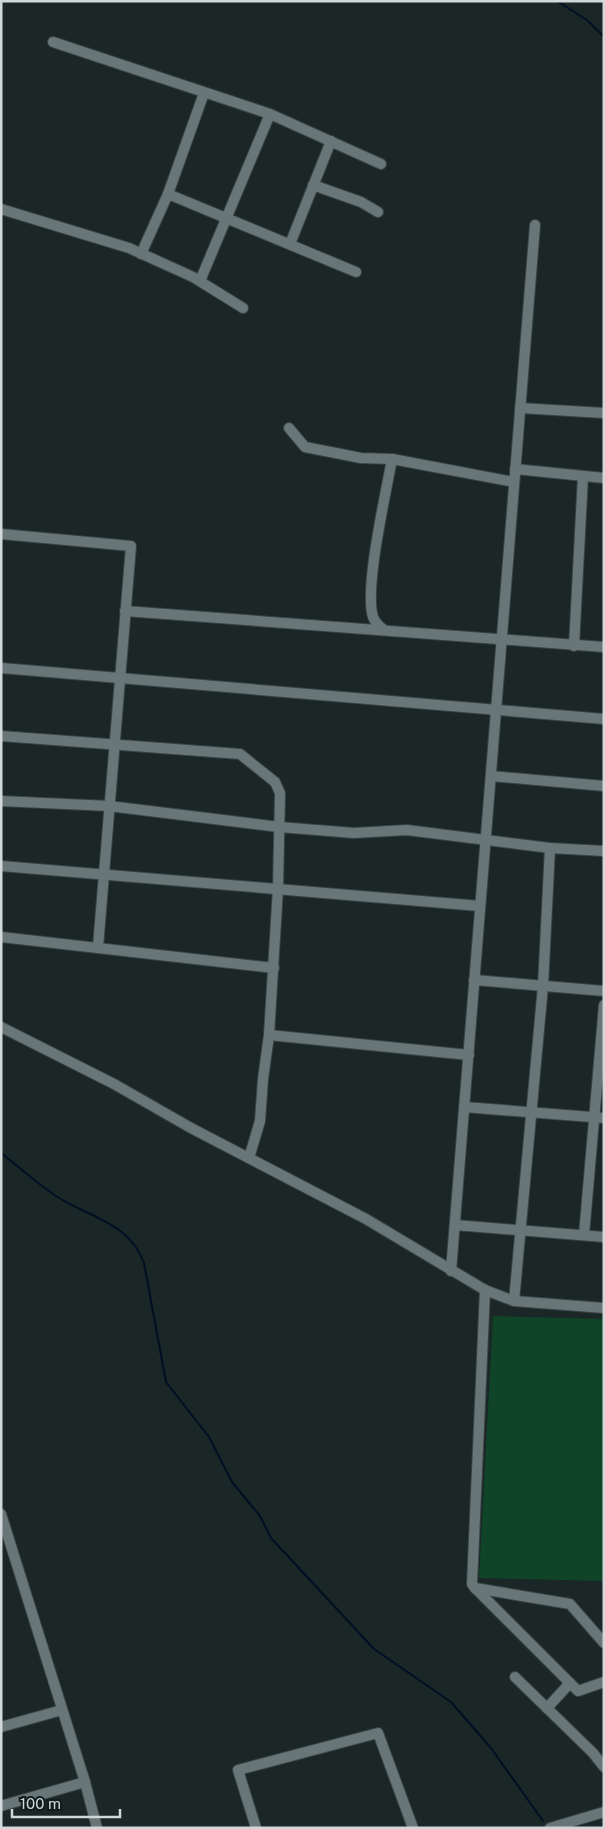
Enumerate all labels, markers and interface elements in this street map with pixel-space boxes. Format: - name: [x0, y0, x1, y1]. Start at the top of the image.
- scale bar: [12, 1786, 120, 1818]
- text: 100 m: [20, 1795, 61, 1812]

